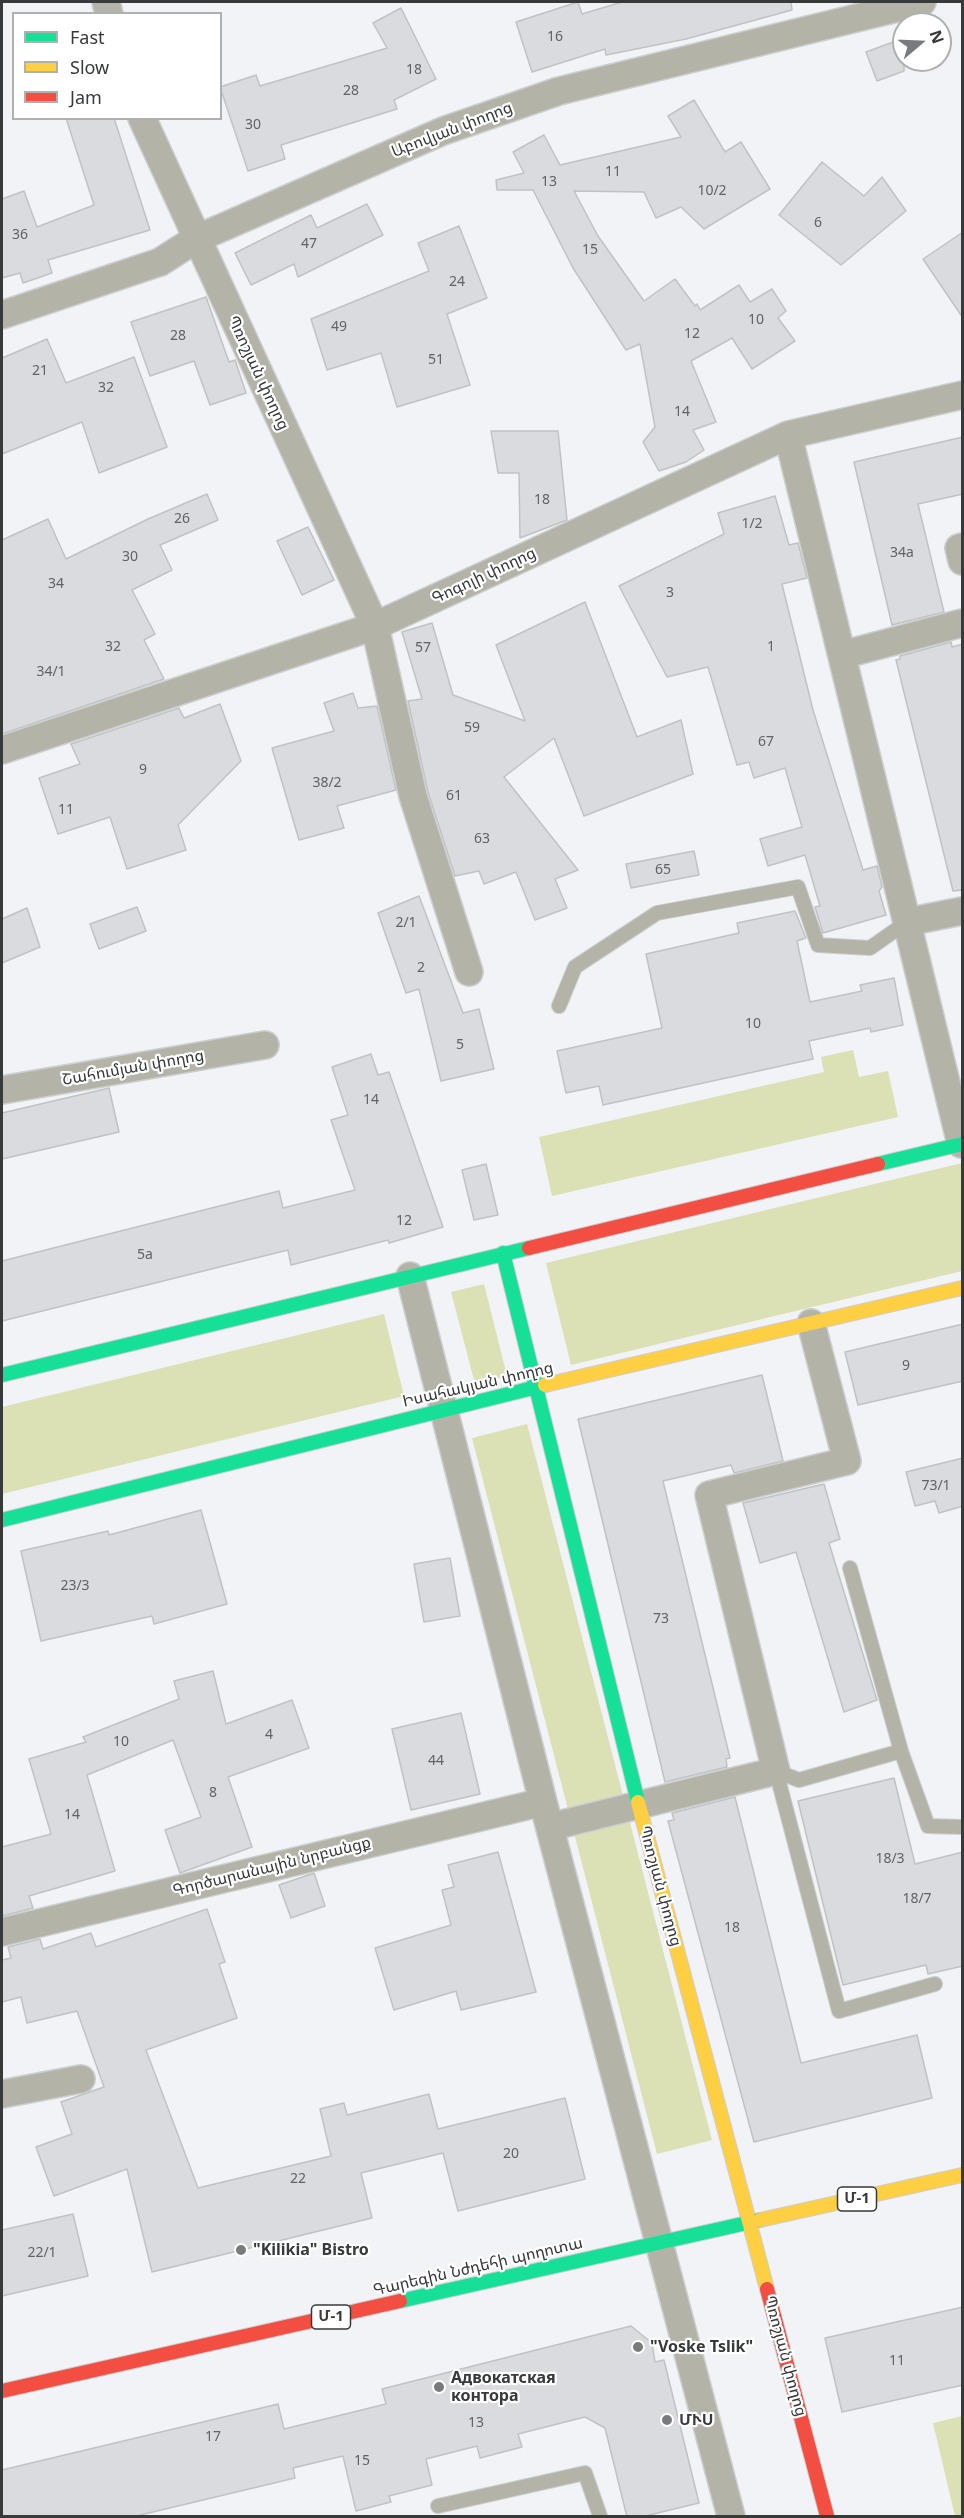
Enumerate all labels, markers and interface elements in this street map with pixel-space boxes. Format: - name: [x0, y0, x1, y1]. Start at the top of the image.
- legend: [12, 12, 222, 120]
- north arrow: [892, 12, 952, 72]
- text: Fast: [70, 25, 105, 49]
- text: N: [925, 27, 950, 47]
- house number: 16: [547, 29, 563, 45]
- text: Slow: [70, 55, 109, 79]
- house number: 18: [406, 62, 422, 78]
- house number: 28: [343, 83, 359, 99]
- text: Jam: [70, 85, 102, 109]
- street label: Աբովյան փողոց: [389, 98, 515, 162]
- house number: 30: [245, 117, 261, 133]
- house number: 11: [605, 164, 621, 180]
- house number: 13: [541, 174, 557, 190]
- house number: 10/2: [697, 183, 727, 199]
- house number: 6: [814, 215, 822, 231]
- house number: 36: [12, 227, 28, 243]
- house number: 47: [301, 236, 317, 252]
- house number: 15: [582, 242, 598, 258]
- house number: 24: [449, 274, 465, 290]
- house number: 10: [748, 312, 764, 328]
- street label: Պռոշյան փողոց: [223, 313, 293, 433]
- house number: 49: [331, 319, 347, 335]
- house number: 12: [684, 326, 700, 342]
- house number: 28: [170, 328, 186, 344]
- house number: 51: [428, 352, 444, 368]
- house number: 21: [32, 363, 48, 379]
- house number: 32: [98, 380, 114, 396]
- house number: 14: [674, 404, 690, 420]
- house number: 18: [534, 492, 550, 508]
- house number: 26: [174, 511, 190, 527]
- house number: 1/2: [741, 516, 763, 532]
- street label: Գոգոլի փողոց: [429, 544, 539, 608]
- house number: 34а: [890, 545, 914, 561]
- house number: 30: [122, 549, 138, 565]
- house number: 34: [48, 576, 64, 592]
- house number: 3: [666, 585, 674, 601]
- house number: 32: [105, 639, 121, 655]
- house number: 1: [767, 639, 775, 655]
- house number: 57: [415, 640, 431, 656]
- house number: 34/1: [36, 664, 66, 680]
- house number: 59: [464, 720, 480, 736]
- house number: 67: [758, 734, 774, 750]
- house number: 9: [139, 762, 147, 778]
- house number: 38/2: [312, 775, 342, 791]
- house number: 61: [446, 788, 462, 804]
- house number: 11: [58, 802, 74, 818]
- house number: 63: [474, 831, 490, 847]
- house number: 65: [655, 862, 671, 878]
- house number: 2/1: [395, 915, 417, 931]
- house number: 2: [417, 960, 425, 976]
- house number: 10: [745, 1016, 761, 1032]
- house number: 5: [456, 1037, 464, 1053]
- street label: Շահումյան փողոց: [61, 1046, 205, 1090]
- house number: 14: [363, 1092, 379, 1108]
- house number: 12: [396, 1213, 412, 1229]
- house number: 5a: [137, 1247, 153, 1263]
- street label: Իսահակյան փողոց: [401, 1358, 555, 1412]
- house number: 9: [902, 1358, 910, 1374]
- house number: 73/1: [921, 1478, 951, 1494]
- house number: 23/3: [60, 1578, 90, 1594]
- house number: 73: [653, 1611, 669, 1627]
- house number: 4: [265, 1727, 273, 1743]
- house number: 10: [113, 1734, 129, 1750]
- house number: 44: [428, 1753, 444, 1769]
- house number: 8: [209, 1785, 217, 1801]
- house number: 14: [64, 1807, 80, 1823]
- street label: Պռոշյան փողոց: [635, 1824, 685, 1948]
- street label: Գործարանային նրբանցք: [171, 1833, 373, 1901]
- house number: 18/3: [875, 1851, 905, 1867]
- house number: 18/7: [902, 1891, 932, 1907]
- house number: 18: [724, 1920, 740, 1936]
- house number: 20: [503, 2146, 519, 2162]
- house number: 22: [290, 2171, 306, 2187]
- road number: Մ-1: [838, 2187, 876, 2211]
- street label: Գարեգին Նժդեհի պողոտա: [371, 2234, 585, 2300]
- place label: "Kilikia" Bistro: [253, 2240, 369, 2260]
- marker: "Kilikia" Bistro: [234, 2243, 248, 2257]
- house number: 22/1: [27, 2245, 57, 2261]
- street label: Պռոշյան փողոց: [760, 2294, 810, 2418]
- road number: Մ-1: [312, 2305, 350, 2329]
- place label: "Voske Tslik": [650, 2337, 753, 2357]
- marker: "Voske Tslik": [631, 2340, 645, 2354]
- house number: 11: [889, 2353, 905, 2369]
- place label: Адвокатская контора: [451, 2368, 556, 2406]
- marker: Адвокатская контора: [432, 2380, 446, 2394]
- place label: ՄՒՍ: [679, 2410, 714, 2430]
- marker: ՄՒՍ: [660, 2413, 674, 2427]
- house number: 13: [468, 2415, 484, 2431]
- house number: 17: [205, 2429, 221, 2445]
- house number: 15: [354, 2453, 370, 2469]

